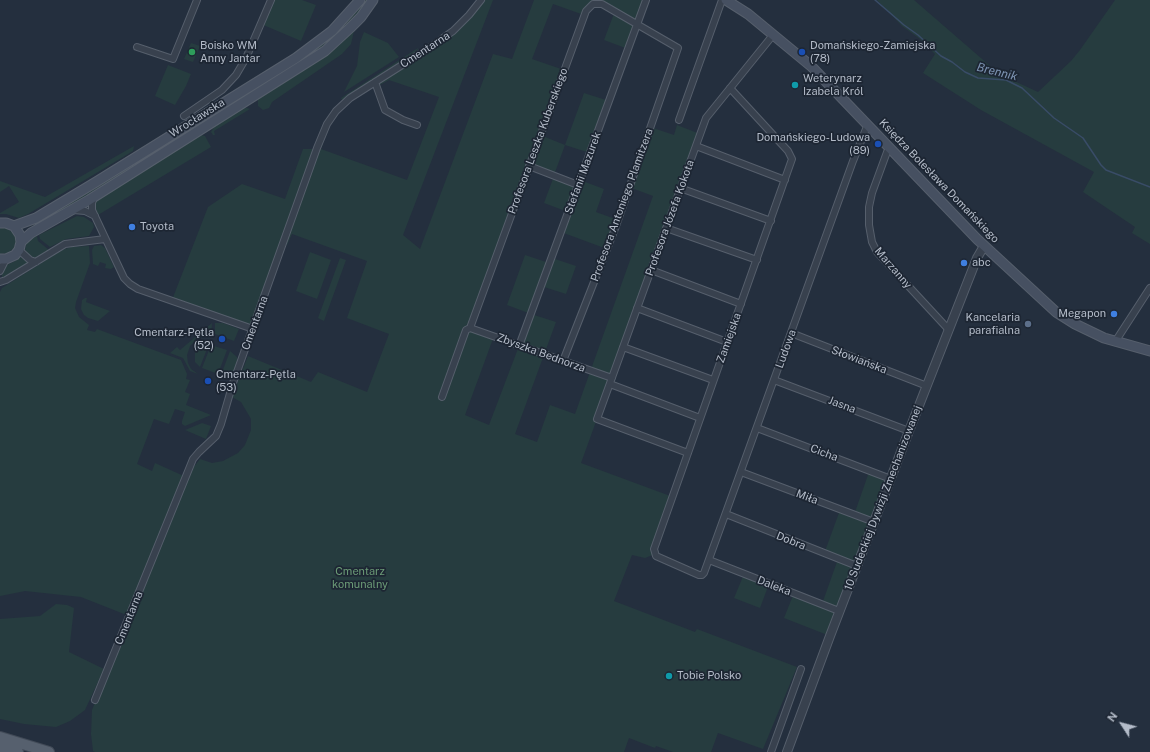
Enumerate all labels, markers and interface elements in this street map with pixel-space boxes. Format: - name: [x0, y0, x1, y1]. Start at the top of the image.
- street label: Cmentarna: [398, 29, 452, 71]
- place label: Boisko WM Anny Jantar: [200, 39, 260, 65]
- place label: Domańskiego-Zamiejska (78): [810, 39, 935, 65]
- marker: Boisko WM Anny Jantar: [187, 47, 197, 57]
- marker: Domańskiego-Zamiejska (78): [797, 47, 807, 57]
- water label: Brennik: [975, 60, 1019, 84]
- street label: Profesora Leszka Kuberskiego: [505, 66, 571, 216]
- place label: Weterynarz Izabela Król: [803, 72, 864, 98]
- marker: Weterynarz Izabela Król: [790, 80, 800, 90]
- street label: Wrocławska: [167, 96, 227, 140]
- street label: Księdza Bolesława Domańskiego: [876, 116, 1002, 246]
- street label: Profesora Antoniego Plamitzera: [588, 127, 656, 283]
- street label: Stefanii Mazurek: [562, 130, 604, 216]
- place label: Domańskiego-Ludowa (89): [756, 131, 870, 157]
- marker: Domańskiego-Ludowa (89): [873, 139, 883, 149]
- street label: Profesora Józefa Kokota: [643, 158, 697, 278]
- place label: Toyota: [140, 220, 174, 234]
- marker: Toyota: [127, 222, 137, 232]
- street label: Marzanny: [872, 245, 914, 291]
- place label: abc: [972, 256, 991, 270]
- marker: abc: [959, 258, 969, 268]
- street label: Cmentarna: [239, 294, 271, 352]
- place label: Megapon: [1058, 307, 1106, 321]
- marker: Megapon: [1109, 309, 1119, 319]
- street label: Zamiejska: [714, 311, 744, 365]
- place label: Kancelaria parafialna: [966, 311, 1020, 337]
- marker: Kancelaria parafialna: [1023, 319, 1033, 329]
- place label: Cmentarz-Pętla (52): [134, 326, 214, 352]
- street label: Ludowa: [773, 328, 799, 370]
- street label: Zbyszka Bednorza: [495, 331, 587, 375]
- marker: Cmentarz-Pętla (52): [217, 334, 227, 344]
- street label: Słowiańska: [829, 343, 889, 377]
- place label: Cmentarz-Pętla (53): [216, 368, 296, 394]
- marker: Cmentarz-Pętla (53): [203, 376, 213, 386]
- street label: Jasna: [826, 394, 858, 416]
- street label: 10 Sudeckiej Dywizji Zmechanizowanej: [842, 404, 924, 592]
- street label: Cicha: [808, 442, 840, 464]
- street label: Miła: [794, 487, 820, 507]
- street label: Dobra: [774, 529, 808, 553]
- park label: Cmentarz komunalny: [332, 565, 388, 591]
- street label: Daleka: [755, 574, 793, 598]
- street label: Cmentarna: [112, 589, 146, 647]
- place label: Tobie Polsko: [677, 669, 741, 683]
- marker: Tobie Polsko: [664, 671, 674, 681]
- north arrow: [1102, 704, 1142, 744]
- text: N: [1105, 710, 1120, 724]

